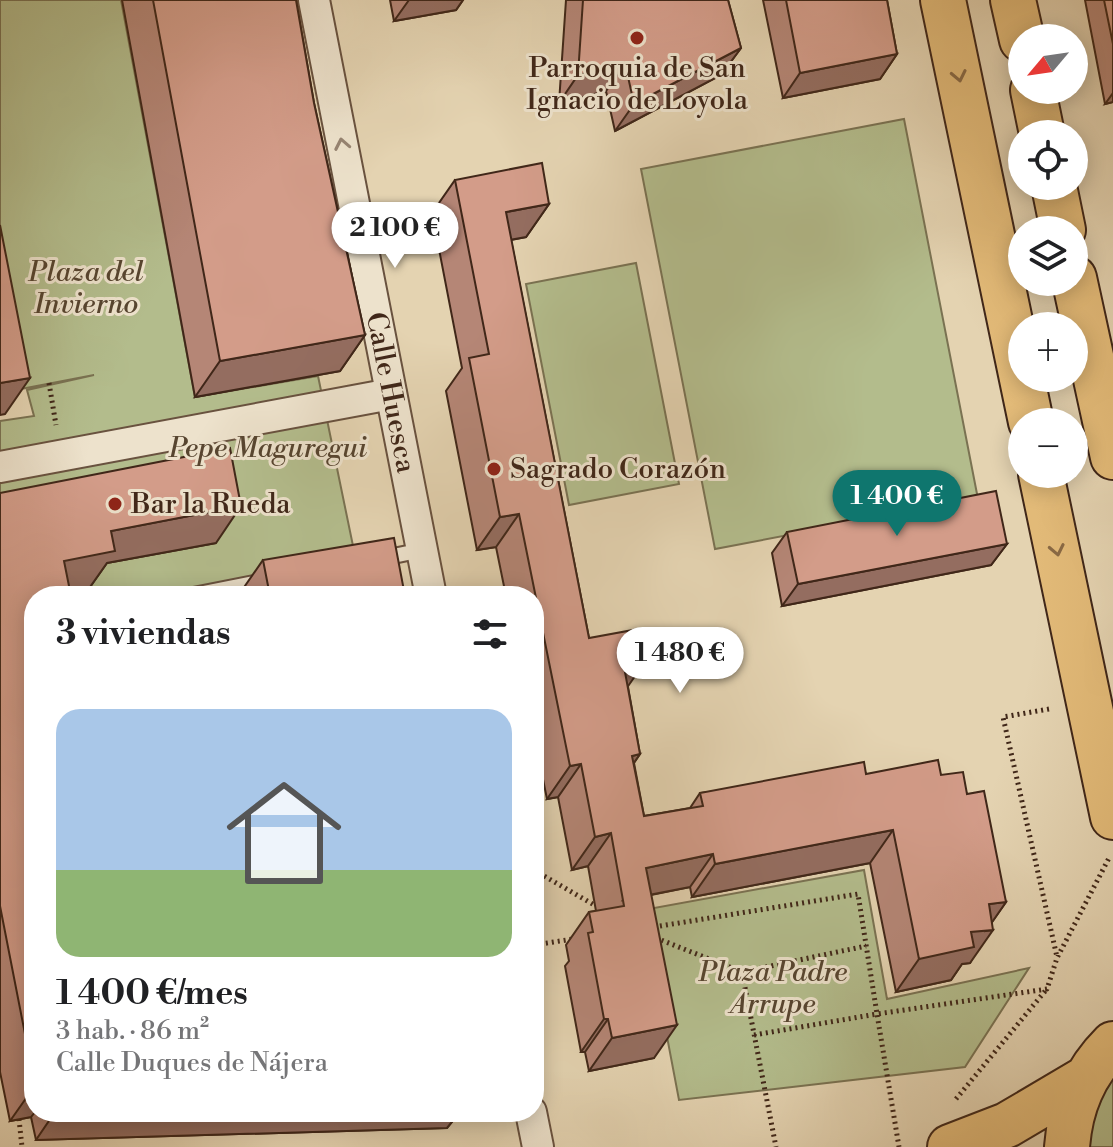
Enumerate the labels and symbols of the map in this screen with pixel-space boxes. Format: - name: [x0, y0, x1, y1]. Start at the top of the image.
- north arrow: [1008, 24, 1088, 104]
- marker: Parroquia de San Ignacio de Loyola: [628, 29, 646, 47]
- place label: Parroquia de San Ignacio de Loyola: [526, 51, 749, 118]
- one-way arrow: [950, 69, 967, 83]
- one-way arrow: [335, 137, 352, 151]
- pin: 2 100 €: [321, 202, 469, 270]
- park label: Plaza del Invierno: [28, 255, 143, 322]
- street label: Calle Huesca: [358, 309, 424, 477]
- park label: Pepe Maguregui: [168, 431, 367, 466]
- place label: Sagrado Corazón: [510, 452, 726, 487]
- marker: Sagrado Corazón: [485, 460, 503, 478]
- pin: 1 400 €: [823, 470, 971, 538]
- place label: Bar la Rueda: [130, 487, 291, 522]
- marker: Bar la Rueda: [106, 495, 124, 513]
- one-way arrow: [1048, 543, 1065, 557]
- pin: 1 480 €: [606, 627, 754, 695]
- park label: Plaza Padre Arrupe: [698, 955, 847, 1022]

